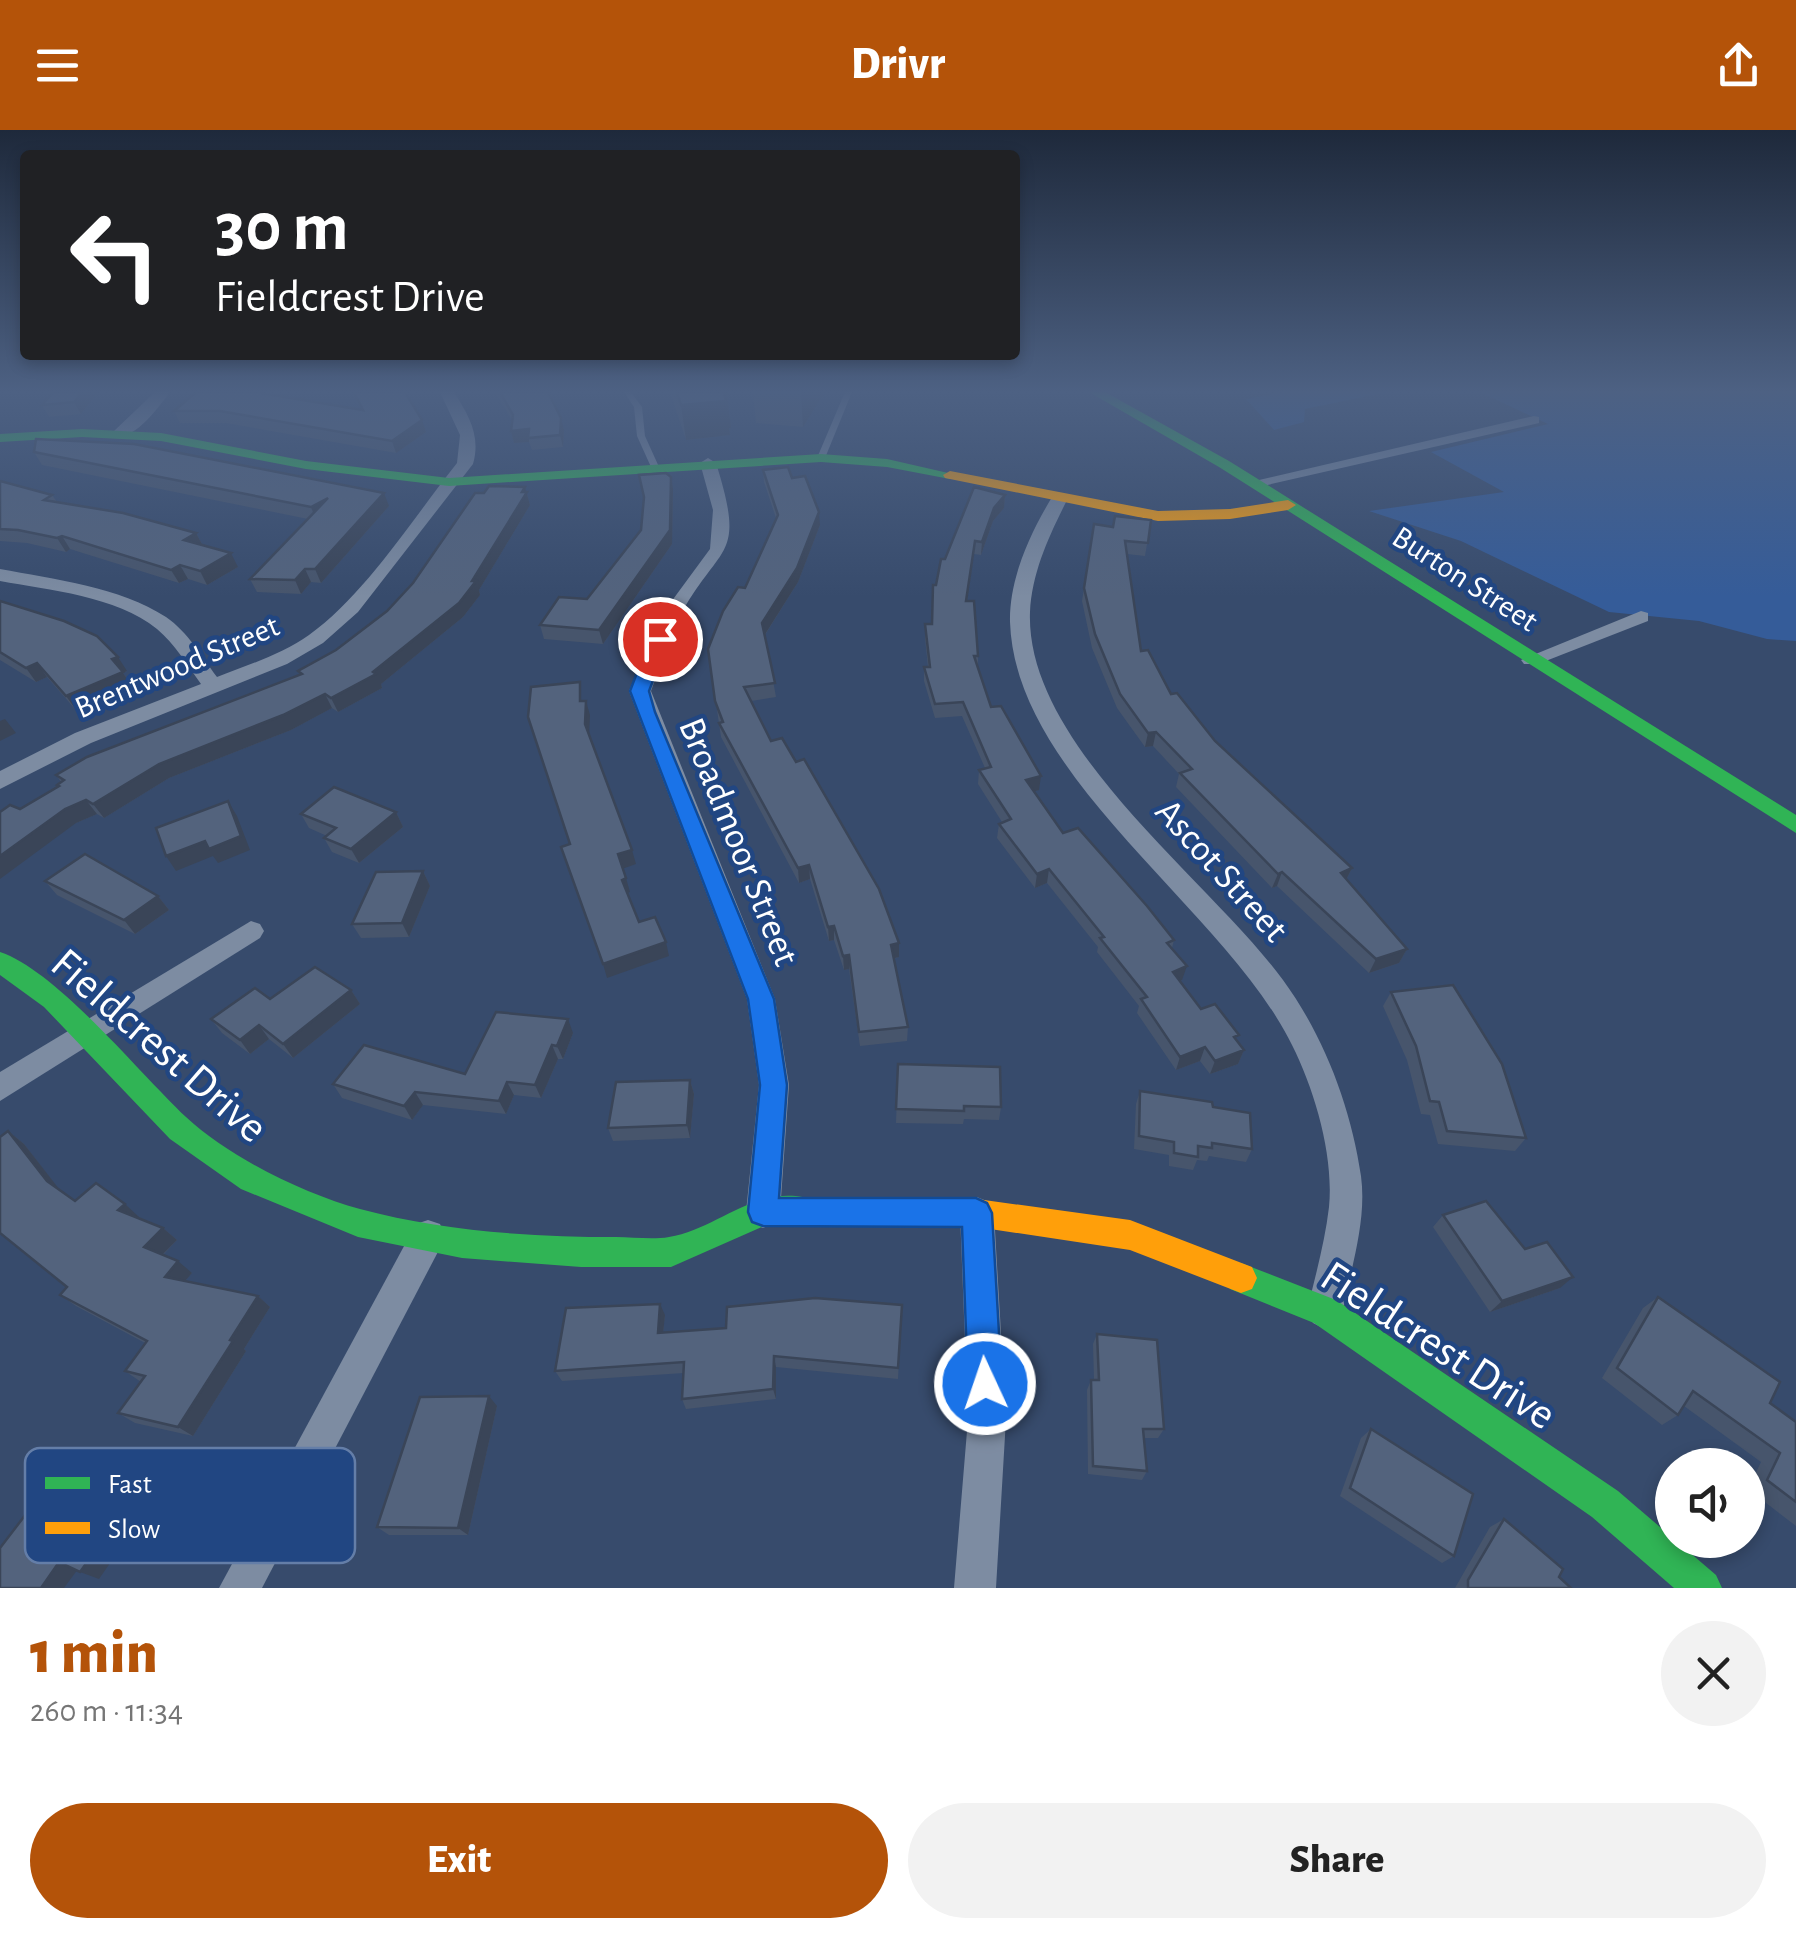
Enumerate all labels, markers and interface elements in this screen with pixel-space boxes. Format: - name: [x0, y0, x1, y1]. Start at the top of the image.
- icon: menu: [30, 38, 85, 93]
- icon: share: [1711, 38, 1766, 93]
- text: Drivr: [851, 42, 945, 87]
- icon: left: [50, 190, 180, 320]
- text: 30 m: [215, 193, 349, 263]
- text: Fieldcrest Drive: [215, 275, 485, 320]
- street label: Burton Street: [1387, 520, 1543, 638]
- pin: [618, 597, 703, 682]
- street label: Brentwood Street: [70, 610, 284, 724]
- icon: arrive: [633, 612, 688, 667]
- street label: Broadmoor Street: [671, 713, 805, 971]
- street label: Ascot Street: [1148, 792, 1294, 950]
- street label: Fieldcrest Drive: [42, 941, 276, 1151]
- street label: Fieldcrest Drive: [1313, 1254, 1563, 1438]
- position arrow: [933, 1332, 1037, 1436]
- legend: [25, 1448, 355, 1563]
- map controls: [1655, 1448, 1765, 1558]
- button: sound: [1655, 1448, 1765, 1558]
- text: Fast: [108, 1471, 152, 1499]
- text: Slow: [108, 1516, 160, 1544]
- button: close: [1661, 1621, 1766, 1726]
- text: 1 min: [30, 1624, 158, 1684]
- text: 260 m · 11:34: [30, 1695, 183, 1727]
- button: Exit: [30, 1803, 888, 1918]
- button: Share: [908, 1803, 1766, 1918]

